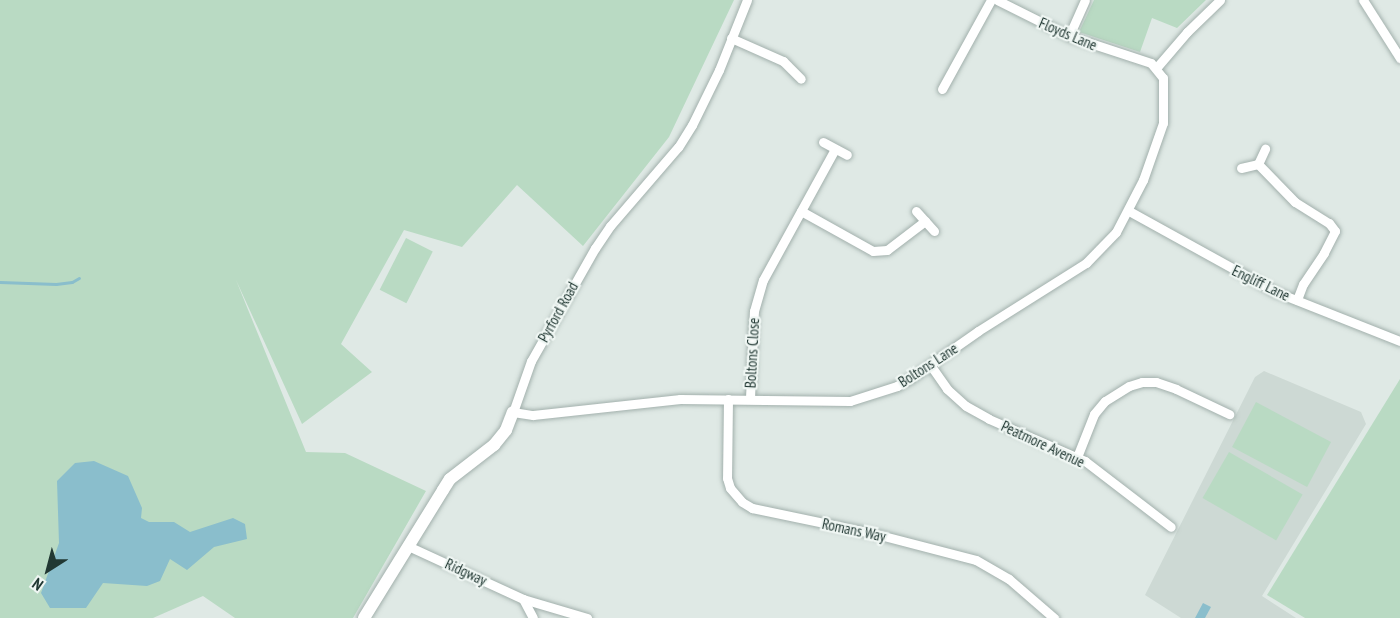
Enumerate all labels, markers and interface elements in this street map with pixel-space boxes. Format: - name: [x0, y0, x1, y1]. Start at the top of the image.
- street label: Floyds Lane: [1036, 14, 1100, 54]
- street label: Engliff Lane: [1229, 261, 1293, 305]
- street label: Pyrford Road: [534, 279, 582, 345]
- street label: Boltons Close: [741, 317, 763, 389]
- street label: Boltons Lane: [895, 339, 961, 391]
- street label: Peatmore Avenue: [998, 417, 1088, 471]
- street label: Romans Way: [820, 514, 888, 546]
- north arrow: [18, 540, 78, 600]
- street label: Ridgway: [442, 555, 490, 589]
- text: N: [28, 574, 47, 595]

